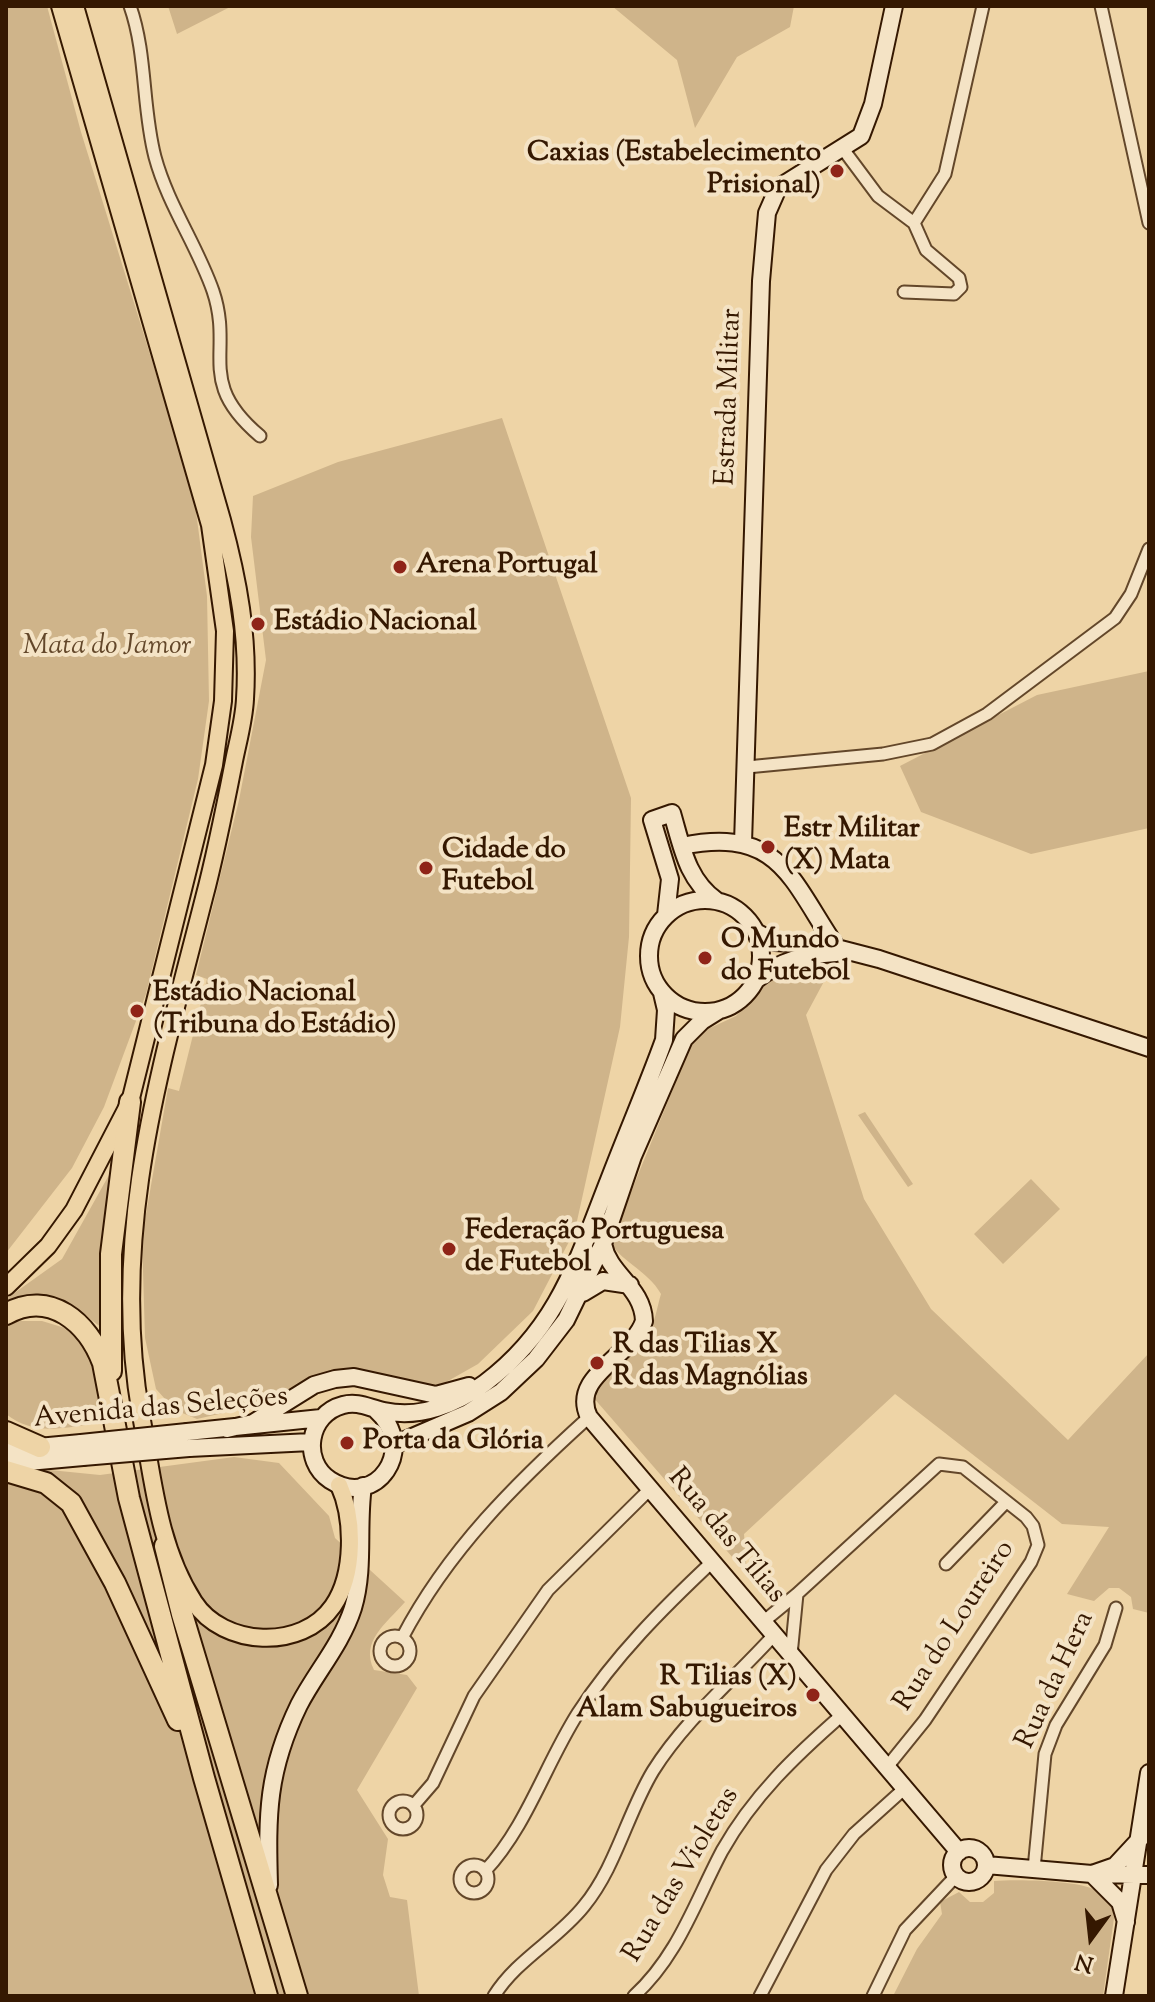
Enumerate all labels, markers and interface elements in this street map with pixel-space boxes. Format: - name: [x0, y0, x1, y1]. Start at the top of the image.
- place label: Caxias (Estabelecimento Prisional): [527, 138, 821, 204]
- marker: Caxias (Estabelecimento Prisional): [828, 162, 846, 180]
- street label: Estrada Militar: [711, 308, 751, 486]
- place label: Arena Portugal: [416, 550, 598, 584]
- marker: Arena Portugal: [391, 558, 409, 576]
- place label: Estádio Nacional: [274, 607, 477, 641]
- marker: Estádio Nacional: [249, 615, 267, 633]
- park label: Mata do Jamor: [23, 631, 191, 665]
- place label: Estr Militar (X) Mata: [784, 814, 920, 880]
- place label: Cidade do Futebol: [442, 835, 566, 901]
- marker: Estr Militar (X) Mata: [759, 838, 777, 856]
- marker: Cidade do Futebol: [417, 859, 435, 877]
- place label: O Mundo do Futebol: [721, 925, 850, 991]
- marker: O Mundo do Futebol: [696, 949, 714, 967]
- place label: Estádio Nacional (Tribuna do Estádio): [153, 978, 397, 1044]
- marker: Estádio Nacional (Tribuna do Estádio): [128, 1002, 146, 1020]
- place label: Federação Portuguesa de Futebol: [465, 1216, 724, 1282]
- marker: Federação Portuguesa de Futebol: [440, 1240, 458, 1258]
- place label: R das Tilias X R das Magnólias: [613, 1330, 808, 1396]
- marker: R das Tilias X R das Magnólias: [588, 1354, 606, 1372]
- street label: Avenida das Seleções: [32, 1382, 290, 1438]
- place label: Porta da Glória: [363, 1426, 544, 1460]
- marker: Porta da Glória: [338, 1434, 356, 1452]
- street label: Rua das Tílias: [659, 1463, 791, 1611]
- street label: Rua do Loureiro: [888, 1535, 1024, 1719]
- street label: Rua da Hera: [1011, 1607, 1103, 1755]
- place label: R Tilias (X) Alam Sabugueiros: [576, 1662, 797, 1728]
- marker: R Tilias (X) Alam Sabugueiros: [804, 1686, 822, 1704]
- street label: Rua das Violetas: [618, 1783, 748, 1969]
- north arrow: [1051, 1898, 1131, 1978]
- text: N: [1072, 1943, 1097, 1979]

